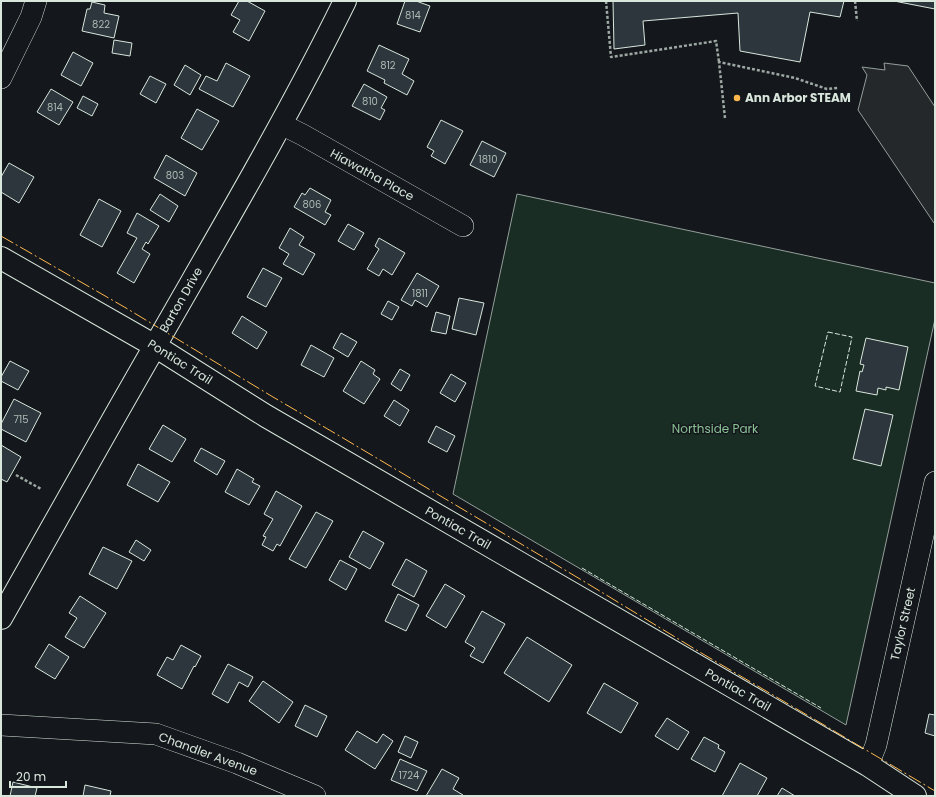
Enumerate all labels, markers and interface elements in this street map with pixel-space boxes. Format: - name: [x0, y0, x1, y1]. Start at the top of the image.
- house number: 814: [405, 8, 421, 23]
- house number: 822: [92, 17, 110, 32]
- house number: 812: [380, 58, 396, 73]
- place label: Ann Arbor STEAM: [745, 89, 851, 106]
- marker: Ann Arbor STEAM: [732, 93, 742, 103]
- house number: 810: [362, 94, 378, 109]
- house number: 814: [47, 100, 63, 115]
- street label: Hiawatha Place: [327, 144, 417, 205]
- house number: 1810: [479, 152, 498, 167]
- house number: 803: [166, 168, 184, 183]
- house number: 806: [303, 197, 321, 212]
- street label: Barton Drive: [155, 264, 206, 336]
- house number: 1811: [412, 286, 428, 301]
- street label: Pontiac Trail: [145, 335, 216, 388]
- house number: 715: [14, 412, 28, 427]
- park label: Northside Park: [672, 420, 759, 437]
- street label: Pontiac Trail: [422, 502, 494, 553]
- street label: Taylor Street: [886, 586, 919, 662]
- street label: Pontiac Trail: [702, 664, 774, 715]
- street label: Chandler Avenue: [156, 728, 260, 779]
- scale bar: [10, 763, 66, 789]
- text: 20 m: [16, 768, 46, 785]
- house number: 1724: [399, 768, 419, 783]

